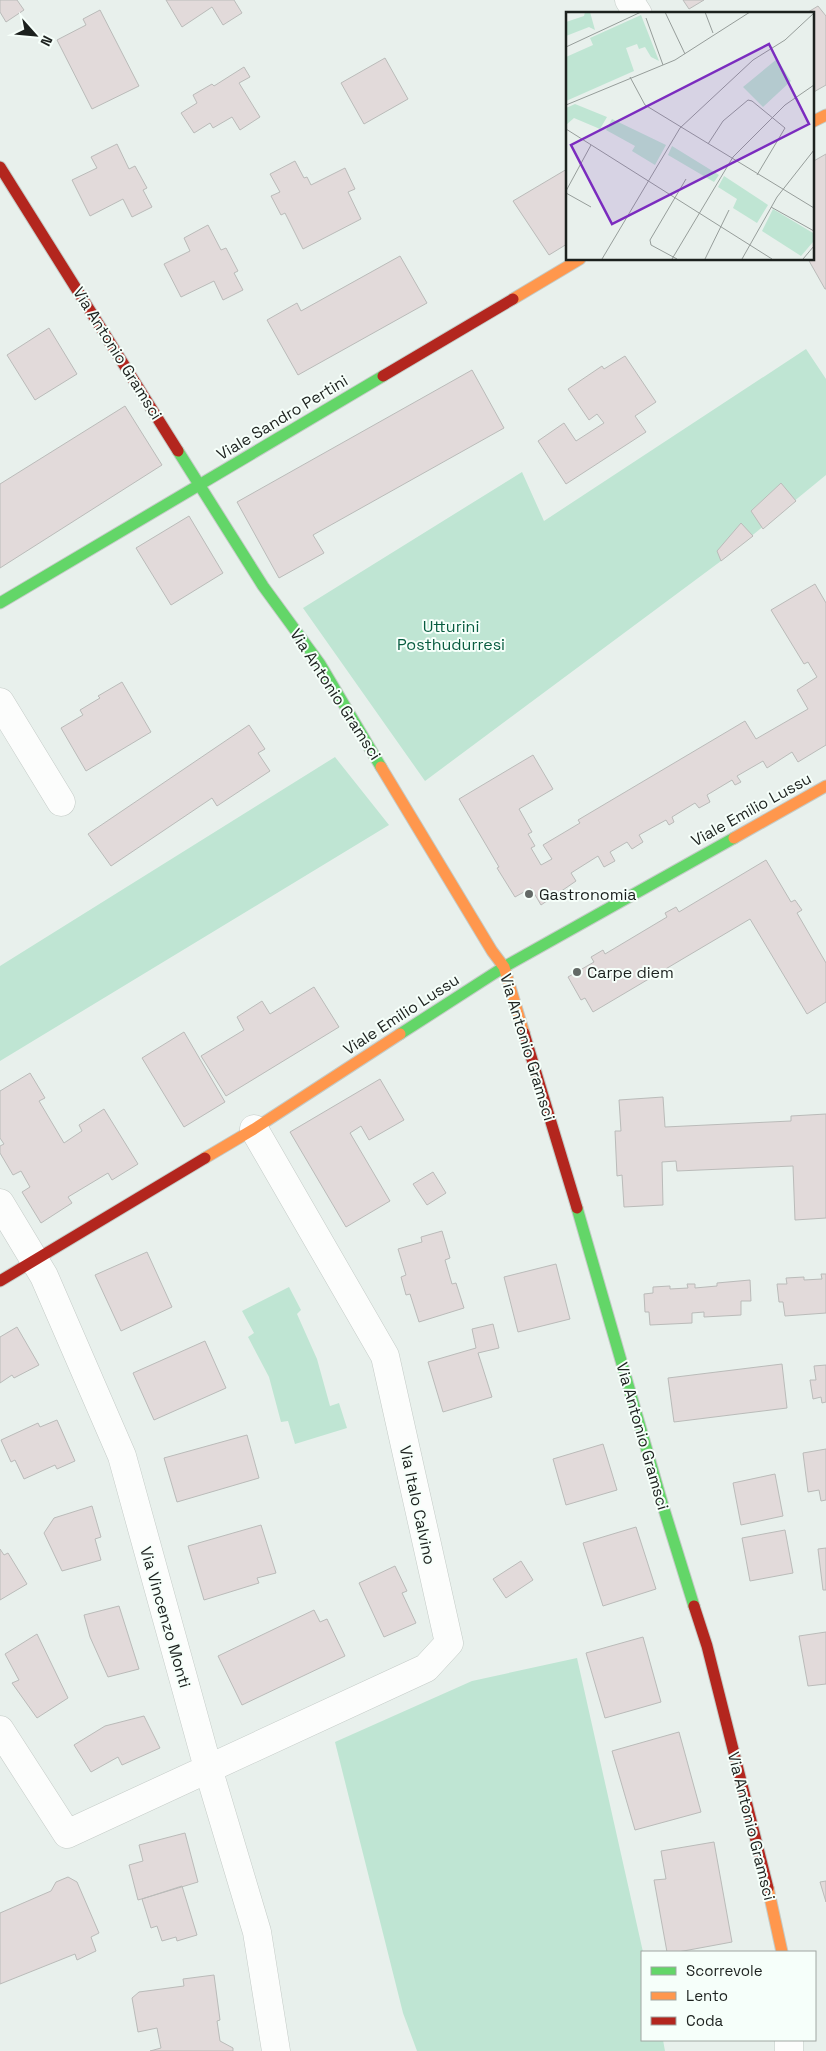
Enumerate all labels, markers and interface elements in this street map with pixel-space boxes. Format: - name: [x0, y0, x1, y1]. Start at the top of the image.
- north arrow: [10, 10, 60, 60]
- inset map: [566, 12, 814, 260]
- text: N: [36, 33, 57, 49]
- street label: Via Antonio Gramsci: [68, 283, 167, 423]
- street label: Viale Sandro Pertini: [213, 370, 352, 465]
- park label: Utturini Posthudurresi: [397, 616, 505, 655]
- street label: Via Antonio Gramsci: [285, 625, 386, 764]
- street label: Viale Emilio Lussu: [687, 768, 815, 851]
- place label: Gastronomia: [539, 884, 637, 905]
- marker: Gastronomia: [523, 888, 535, 900]
- place label: Carpe diem: [587, 962, 674, 983]
- marker: Carpe diem: [571, 966, 583, 978]
- street label: Viale Emilio Lussu: [339, 969, 463, 1060]
- street label: Via Antonio Gramsci: [495, 971, 560, 1123]
- street label: Via Antonio Gramsci: [611, 1360, 674, 1512]
- street label: Via Italo Calvino: [395, 1444, 440, 1567]
- street label: Via Vincenzo Monti: [135, 1544, 196, 1690]
- street label: Via Antonio Gramsci: [723, 1750, 780, 1903]
- legend: [641, 1951, 816, 2041]
- text: Scorrevole: [686, 1961, 763, 1980]
- text: Lento: [686, 1986, 728, 2005]
- text: Coda: [686, 2011, 724, 2030]

